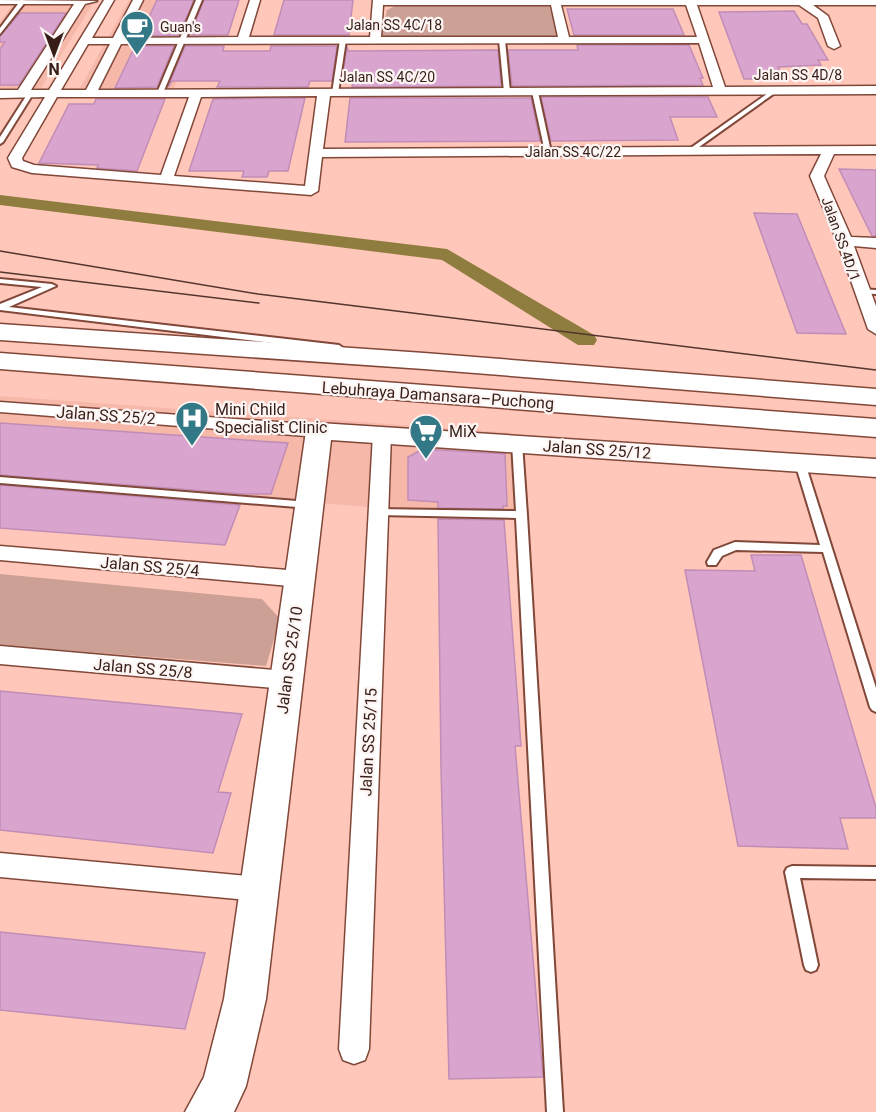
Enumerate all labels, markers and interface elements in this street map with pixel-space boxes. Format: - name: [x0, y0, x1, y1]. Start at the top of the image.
- cafe icon: Guan's: [119, 9, 155, 56]
- street label: Jalan SS 4C/18: [346, 17, 442, 33]
- place label: Guan's: [160, 19, 201, 35]
- north arrow: [24, 24, 84, 84]
- text: N: [48, 59, 60, 78]
- street label: Jalan SS 4D/8: [754, 67, 842, 83]
- street label: Jalan SS 4C/20: [339, 69, 435, 85]
- street label: Jalan SS 4C/22: [525, 144, 621, 160]
- street label: Jalan SS 4D/1: [818, 195, 864, 283]
- street label: Lebuhraya Damansara–Puchong: [321, 378, 555, 413]
- hospital icon: Mini Child Specialist Clinic: [174, 400, 210, 447]
- place label: Mini Child Specialist Clinic: [215, 400, 327, 437]
- street label: Jalan SS 25/2: [56, 403, 156, 428]
- supermarket icon: MiX: [408, 413, 444, 460]
- place label: MiX: [449, 422, 477, 441]
- street label: Jalan SS 25/12: [542, 436, 652, 463]
- street label: Jalan SS 25/4: [100, 553, 200, 580]
- street label: Jalan SS 25/10: [273, 605, 306, 715]
- street label: Jalan SS 25/8: [93, 655, 193, 682]
- street label: Jalan SS 25/15: [356, 687, 381, 797]

